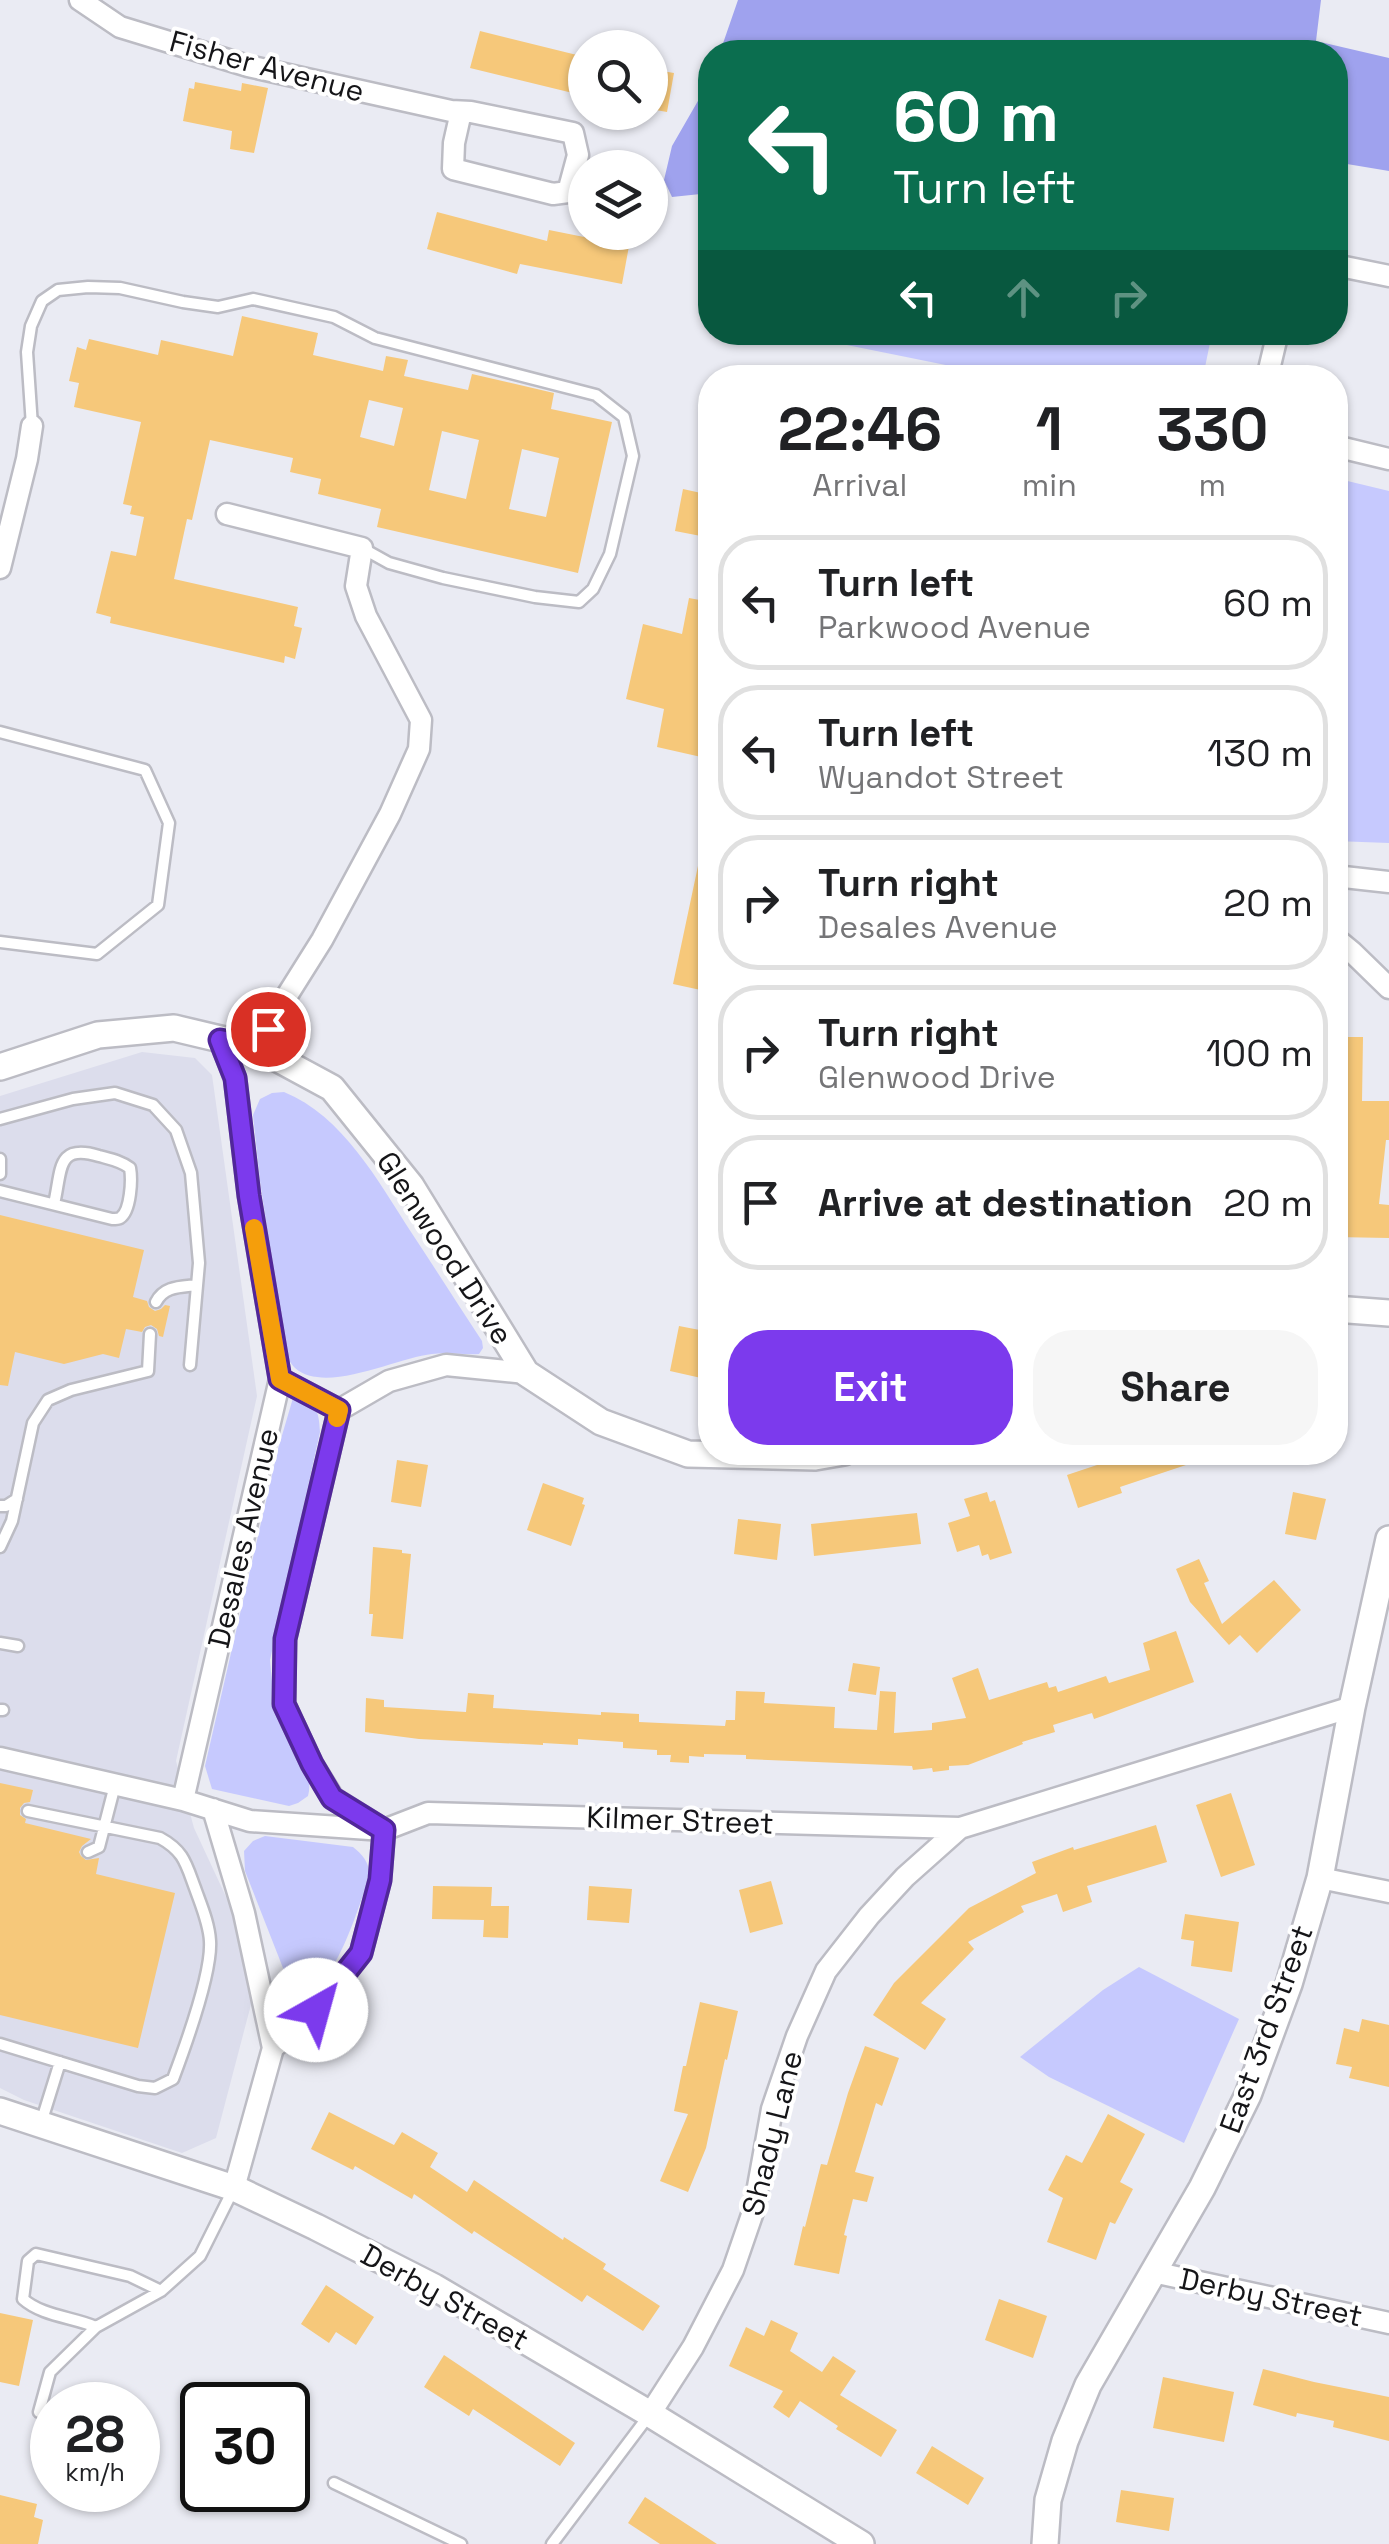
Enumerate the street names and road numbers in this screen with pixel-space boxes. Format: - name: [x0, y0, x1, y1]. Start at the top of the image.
- street label: Fisher Avenue: [165, 21, 369, 111]
- street label: Glenwood Drive: [368, 1144, 522, 1352]
- street label: Desales Avenue: [199, 1424, 287, 1652]
- street label: Kilmer Street: [586, 1797, 774, 1843]
- street label: East 3rd Street: [1210, 1920, 1322, 2138]
- street label: Shady Lane: [733, 2046, 811, 2220]
- street label: Derby Street: [354, 2235, 536, 2359]
- street label: Derby Street: [1176, 2259, 1366, 2335]

